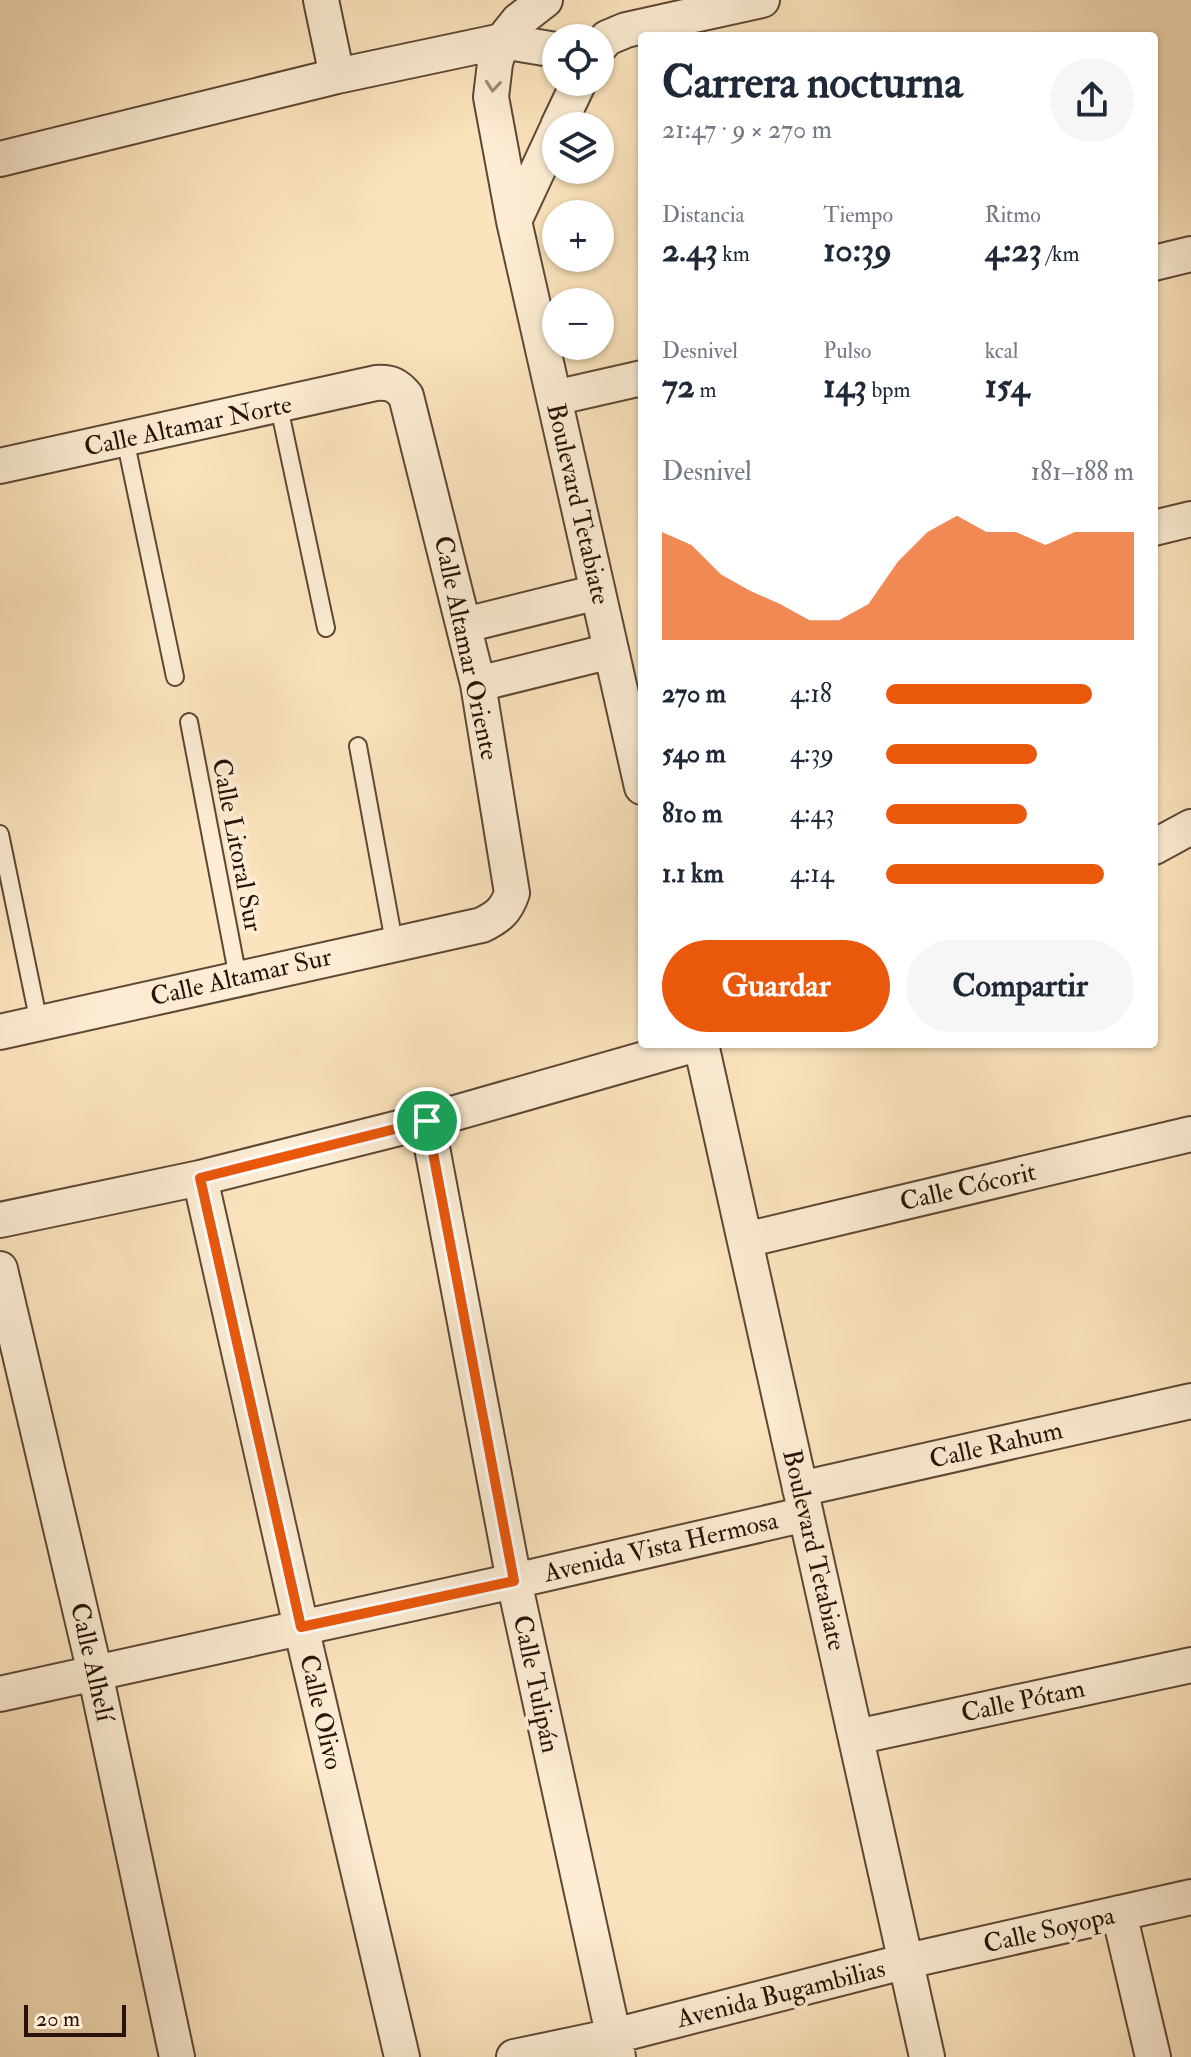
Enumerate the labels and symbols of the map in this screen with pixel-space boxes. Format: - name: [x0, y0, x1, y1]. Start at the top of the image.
- one-way arrow: [484, 79, 501, 92]
- street label: Calle Altamar Norte: [81, 388, 295, 464]
- street label: Boulevard Tetabiate: [539, 400, 617, 608]
- street label: Calle Altamar Oriente: [427, 533, 505, 763]
- street label: Calle Litoral Sur: [205, 756, 270, 935]
- street label: Calle Altamar Sur: [147, 941, 335, 1013]
- pin: [393, 1087, 461, 1155]
- street label: Calle Cócorit: [897, 1156, 1039, 1218]
- street label: Calle Rahum: [926, 1414, 1066, 1476]
- street label: Boulevard Tetabiate: [775, 1446, 853, 1654]
- street label: Avenida Vista Hermosa: [540, 1504, 782, 1590]
- street label: Calle Alhelí: [63, 1600, 122, 1726]
- street label: Calle Tulipán: [505, 1612, 566, 1756]
- street label: Calle Olivo: [292, 1651, 350, 1773]
- street label: Calle Pótam: [958, 1672, 1088, 1730]
- street label: Calle Soyopa: [980, 1899, 1118, 1962]
- street label: Avenida Bugambilias: [672, 1953, 889, 2036]
- scale bar: [24, 2001, 126, 2037]

